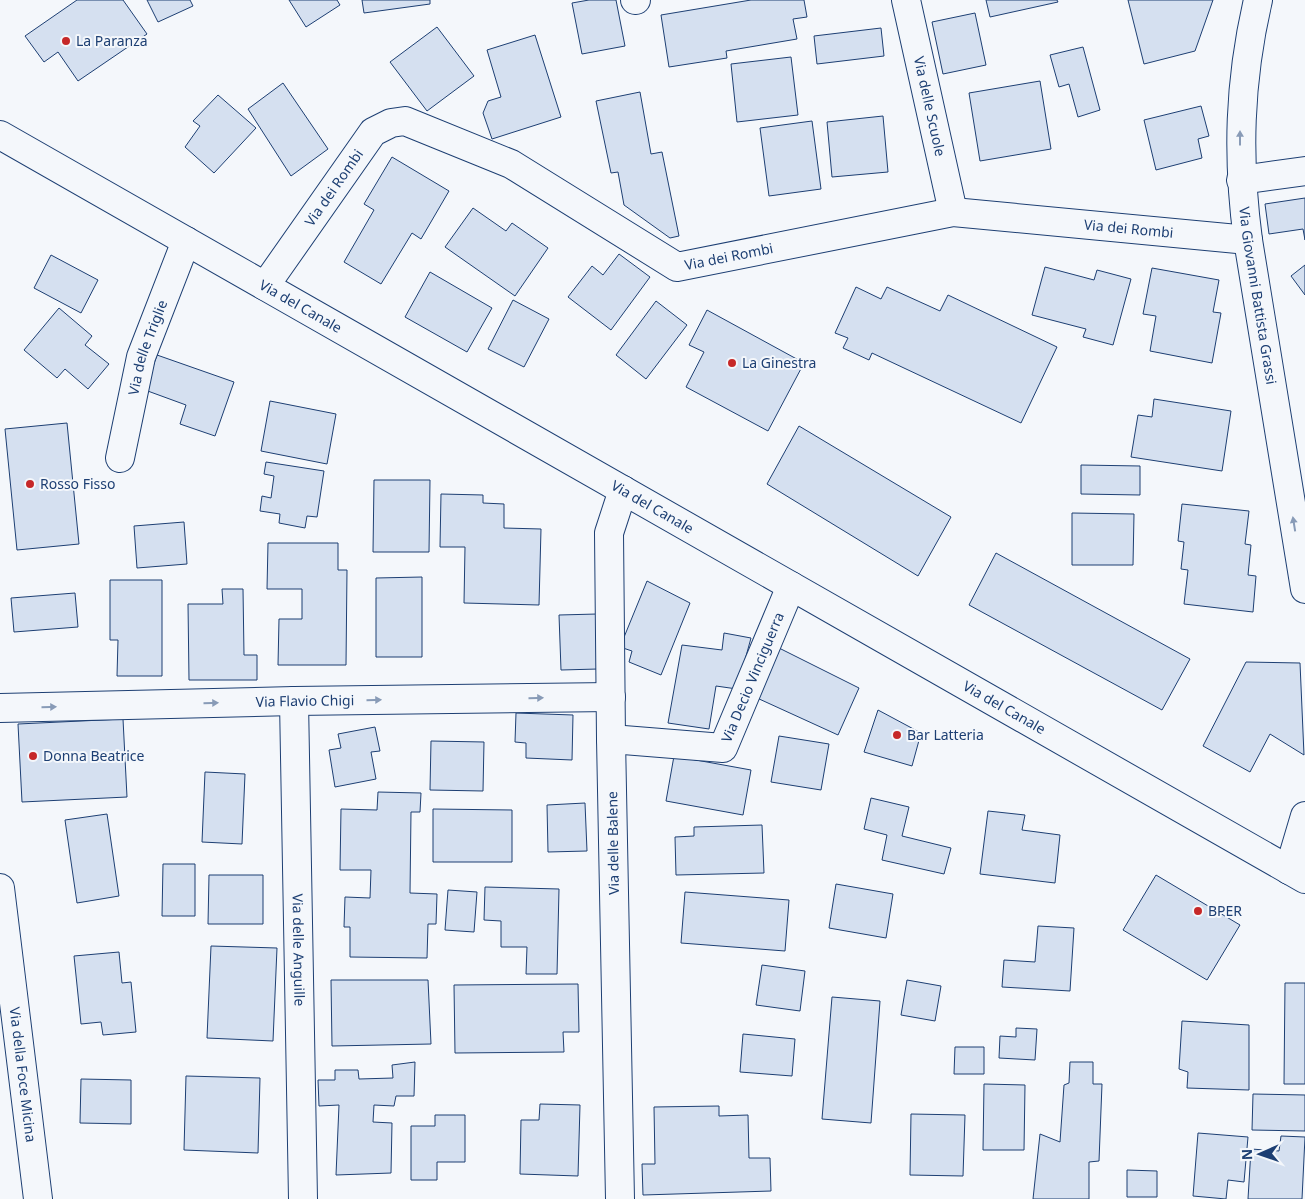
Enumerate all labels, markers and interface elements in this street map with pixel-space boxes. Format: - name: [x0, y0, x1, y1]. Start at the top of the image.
- place label: La Paranza: [76, 31, 148, 50]
- marker: La Paranza: [60, 35, 72, 47]
- street label: Via delle Scuole: [910, 54, 950, 158]
- one-way arrow: [1236, 130, 1244, 146]
- street label: Via dei Rombi: [300, 145, 367, 230]
- street label: Via Giovanni Battista Grassi: [1235, 206, 1281, 386]
- street label: Via dei Rombi: [1083, 214, 1174, 242]
- street label: Via dei Rombi: [683, 238, 775, 274]
- street label: Via del Canale: [256, 275, 346, 337]
- street label: Via delle Triglie: [123, 297, 171, 397]
- place label: La Ginestra: [742, 353, 816, 372]
- marker: La Ginestra: [726, 357, 738, 369]
- place label: Rosso Fisso: [40, 474, 115, 493]
- street label: Via del Canale: [608, 475, 697, 538]
- marker: Rosso Fisso: [24, 478, 36, 490]
- one-way arrow: [1290, 516, 1298, 532]
- street label: Via Decio Vinciguerra: [716, 609, 788, 745]
- street label: Via del Canale: [960, 676, 1049, 738]
- street label: Via Flavio Chigi: [255, 690, 354, 711]
- one-way arrow: [528, 694, 544, 702]
- one-way arrow: [366, 696, 382, 704]
- one-way arrow: [203, 699, 219, 707]
- one-way arrow: [41, 703, 57, 711]
- place label: Bar Latteria: [907, 725, 984, 744]
- marker: Bar Latteria: [891, 729, 903, 741]
- place label: Donna Beatrice: [43, 746, 145, 765]
- marker: Donna Beatrice: [27, 750, 39, 762]
- street label: Via delle Balene: [602, 791, 623, 895]
- street label: Via delle Anguille: [288, 894, 310, 1006]
- place label: BPER: [1208, 901, 1242, 920]
- marker: BPER: [1192, 905, 1204, 917]
- street label: Via della Foce Micina: [6, 1006, 41, 1143]
- north arrow: [1235, 1129, 1285, 1179]
- text: N: [1237, 1148, 1256, 1160]

